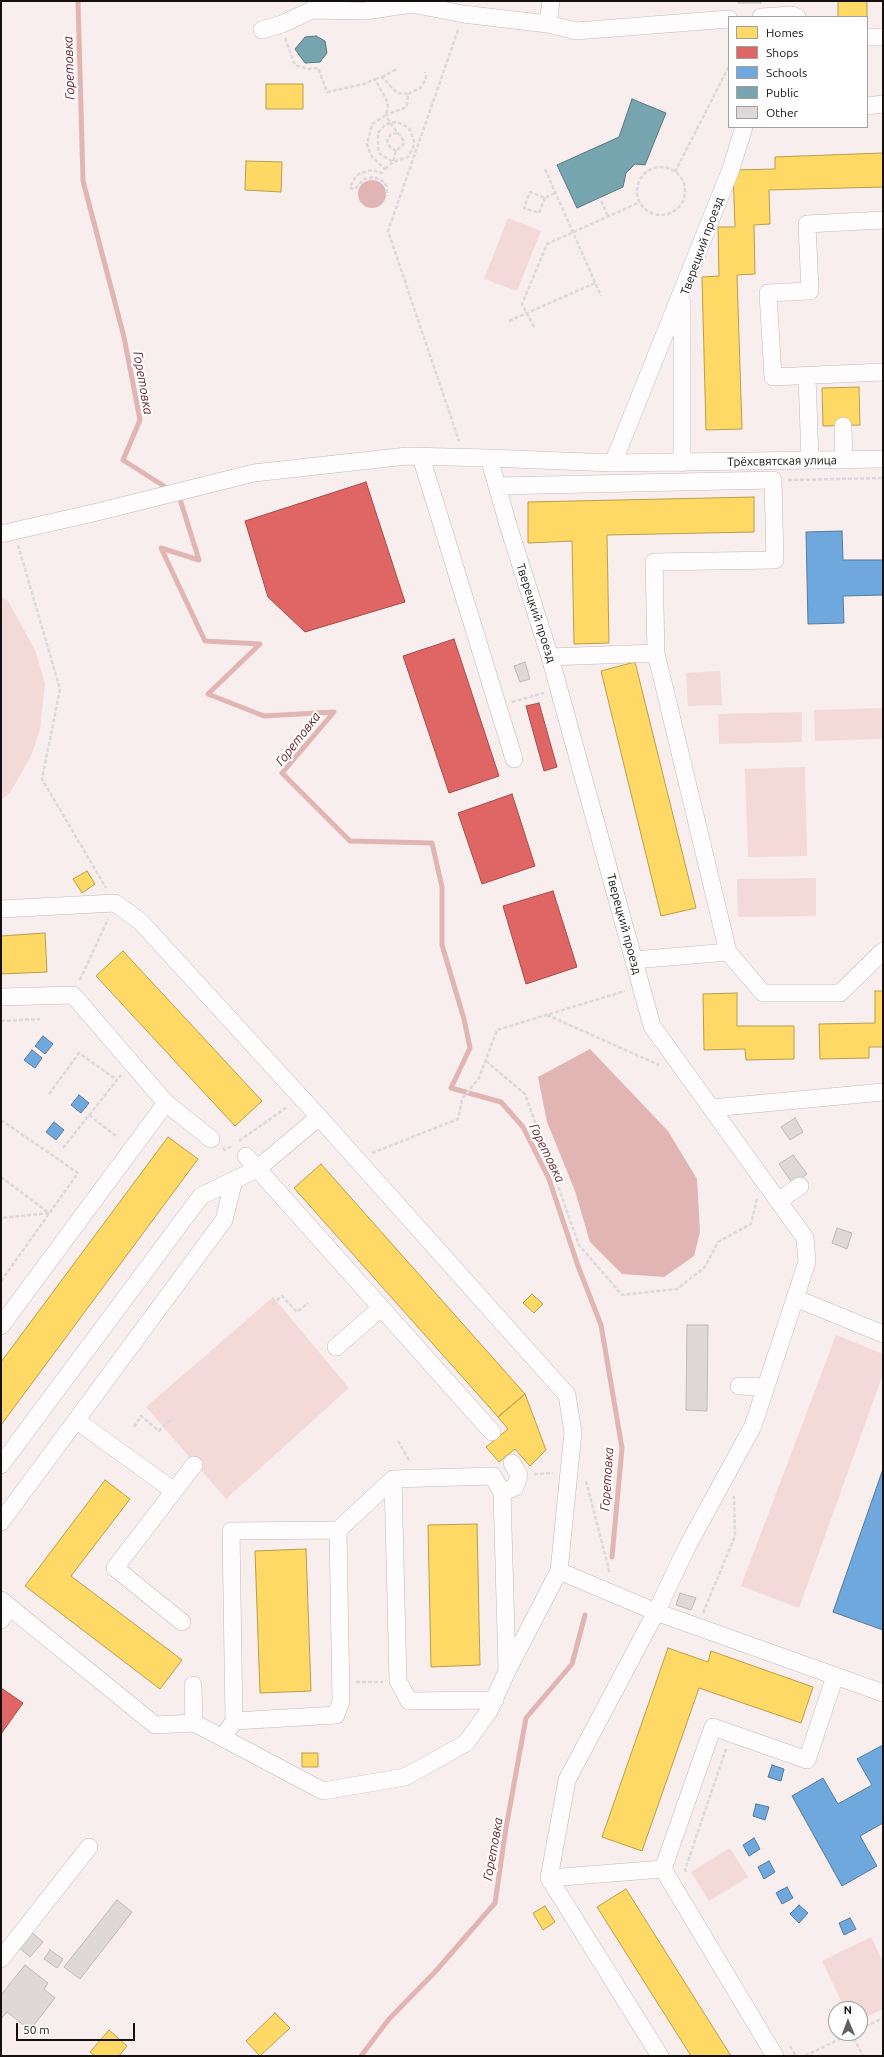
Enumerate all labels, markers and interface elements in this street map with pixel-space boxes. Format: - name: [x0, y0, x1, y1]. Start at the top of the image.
- legend: [728, 16, 868, 128]
- text: Homes: [766, 26, 804, 39]
- water label: Горетовка: [60, 36, 78, 100]
- text: Shops: [766, 46, 798, 59]
- text: Schools: [766, 66, 807, 79]
- text: Public: [766, 86, 799, 99]
- text: Other: [766, 106, 798, 119]
- street label: Тверецкий проезд: [678, 195, 726, 297]
- water label: Горетовка: [130, 350, 156, 416]
- street label: Трёхсвятская улица: [727, 453, 837, 469]
- street label: Тверецкий проезд: [513, 562, 559, 664]
- water label: Горетовка: [272, 709, 324, 769]
- street label: Тверецкий проезд: [604, 872, 644, 976]
- water label: Горетовка: [526, 1121, 568, 1185]
- water label: Горетовка: [597, 1447, 617, 1511]
- water label: Горетовка: [480, 1816, 506, 1882]
- north arrow: [828, 2001, 868, 2041]
- text: N: [844, 2004, 852, 2016]
- scale bar: [18, 2015, 137, 2041]
- text: 50 m: [23, 2023, 50, 2036]

